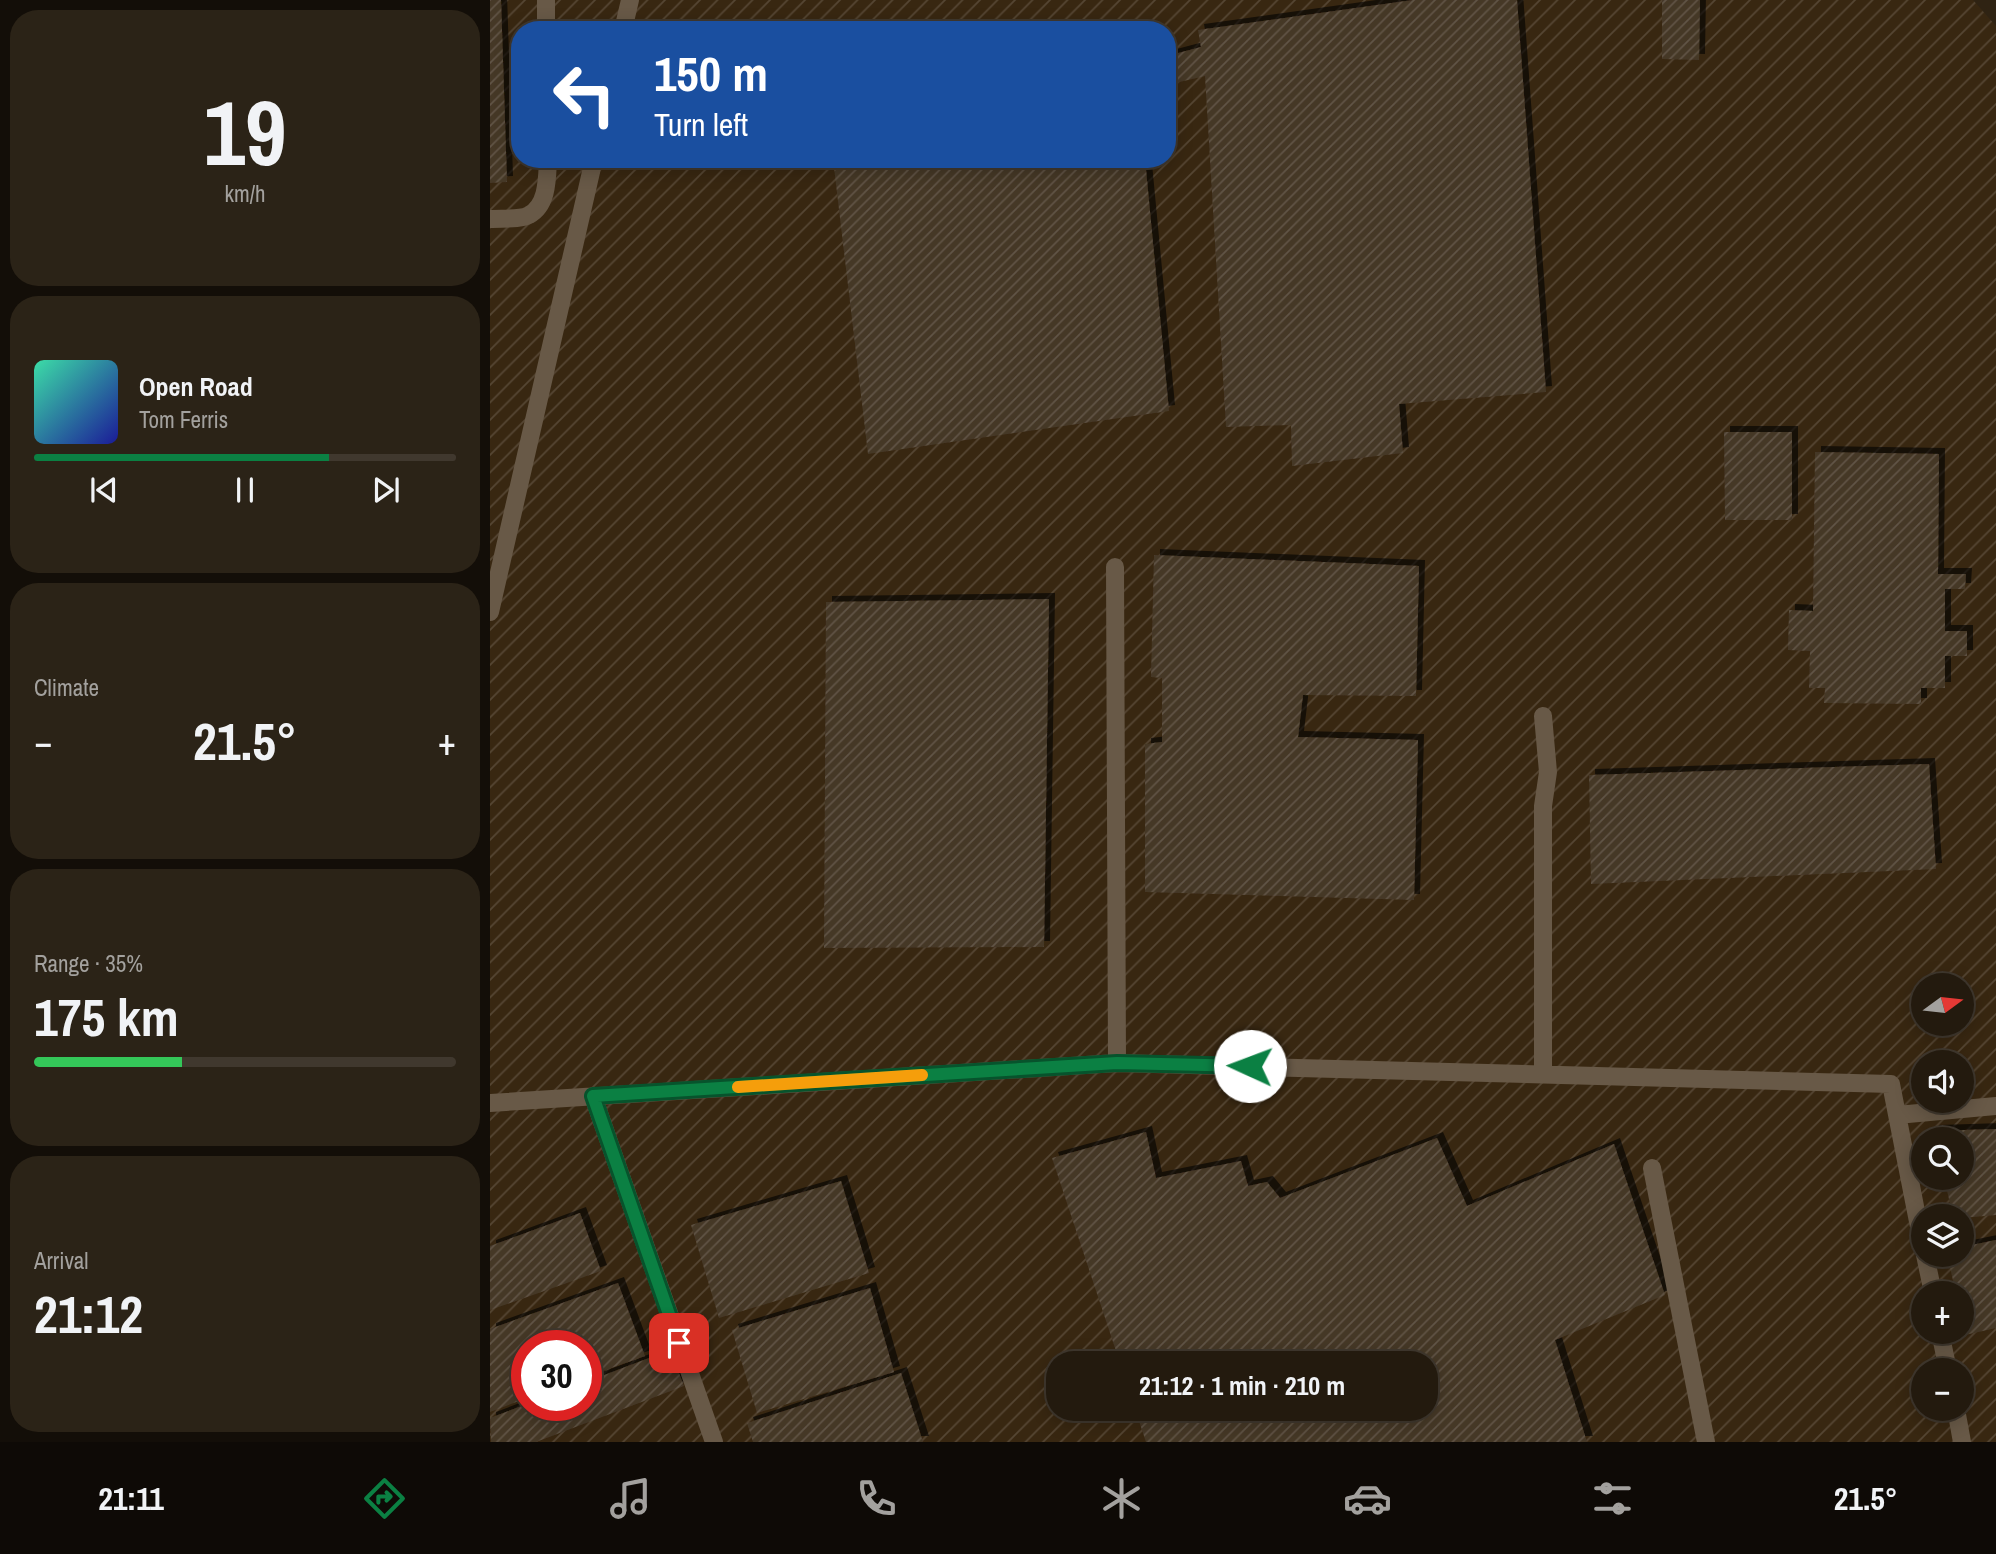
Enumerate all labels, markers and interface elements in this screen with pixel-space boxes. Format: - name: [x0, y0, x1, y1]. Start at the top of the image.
- text: 150 m: [654, 40, 768, 106]
- icon: left: [539, 49, 630, 140]
- text: 19: [204, 71, 287, 193]
- text: Turn left: [654, 103, 748, 146]
- text: km/h: [225, 178, 265, 209]
- text: Open Road: [139, 369, 253, 404]
- text: Tom Ferris: [139, 404, 228, 435]
- icon: previous: [85, 471, 123, 509]
- icon: pause: [226, 471, 264, 509]
- icon: next: [367, 471, 405, 509]
- text: Climate: [34, 672, 99, 703]
- text: 21.5°: [193, 706, 297, 776]
- text: −: [34, 716, 52, 767]
- text: +: [438, 716, 456, 767]
- text: Range · 35%: [34, 948, 143, 979]
- north arrow: [1911, 973, 1974, 1036]
- map controls: [1911, 973, 1974, 1421]
- text: 175 km: [34, 982, 179, 1052]
- position arrow: [1213, 1029, 1287, 1103]
- button: sound: [1911, 1050, 1974, 1113]
- button: search: [1911, 1127, 1974, 1190]
- button: layers: [1911, 1204, 1974, 1267]
- text: Arrival: [34, 1245, 89, 1276]
- text: 21:12: [34, 1279, 143, 1349]
- button: +: [1911, 1281, 1974, 1344]
- pin: [649, 1313, 709, 1373]
- icon: arrive: [660, 1324, 698, 1362]
- speed limit sign: 30: [511, 1330, 602, 1421]
- button: −: [1911, 1358, 1974, 1421]
- text: 21:12 · 1 min · 210 m: [1139, 1368, 1345, 1403]
- icon: directions: [360, 1474, 409, 1523]
- icon: music: [606, 1474, 655, 1523]
- icon: phone: [852, 1474, 901, 1523]
- icon: climate: [1097, 1474, 1146, 1523]
- icon: car: [1343, 1474, 1392, 1523]
- icon: filters: [1588, 1474, 1637, 1523]
- text: 21:11: [98, 1477, 164, 1520]
- text: 21.5°: [1834, 1477, 1898, 1520]

